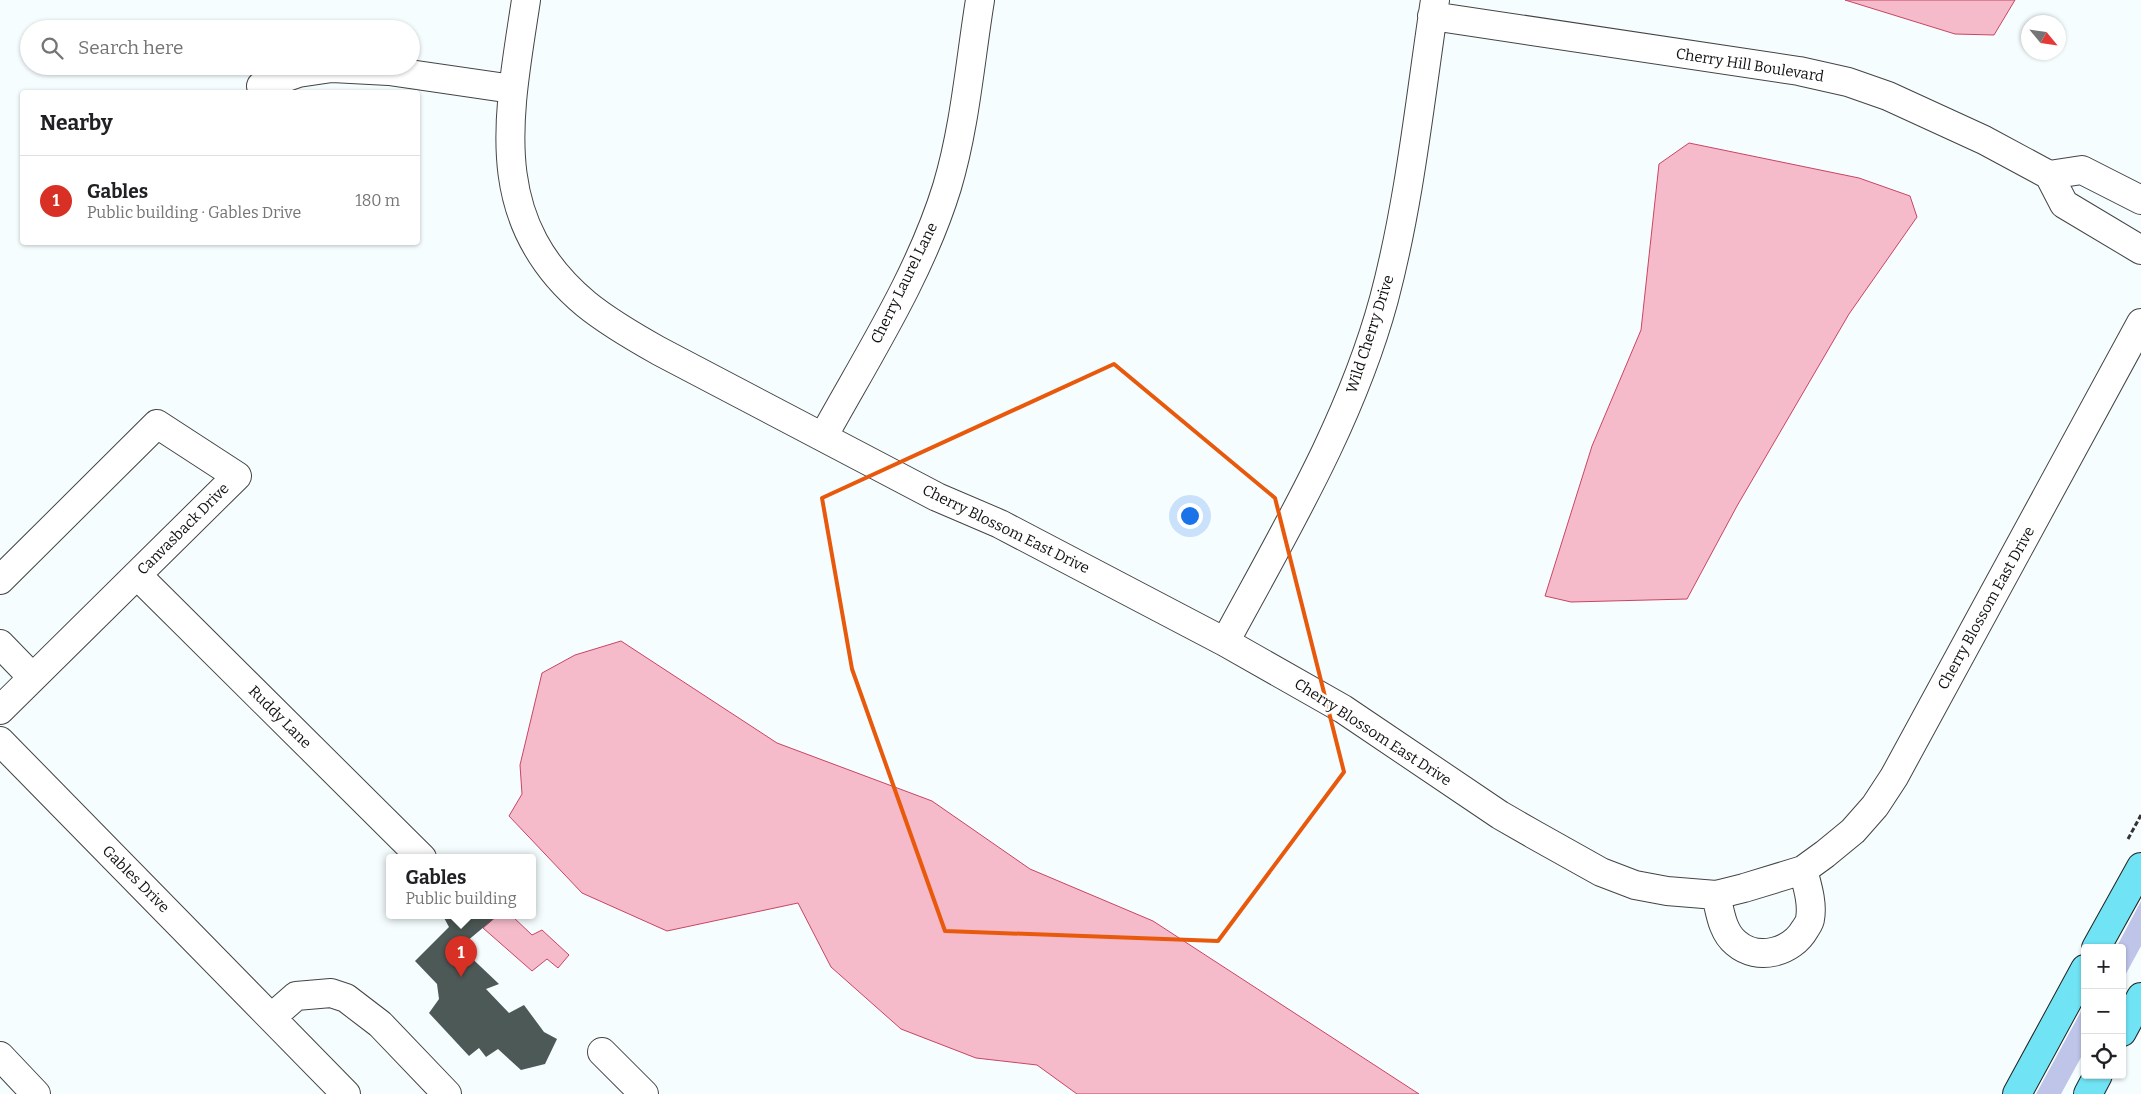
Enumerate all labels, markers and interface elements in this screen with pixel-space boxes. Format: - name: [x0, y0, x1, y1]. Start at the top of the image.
- north arrow: [2021, 15, 2066, 60]
- search box: [20, 20, 420, 75]
- icon: search: [38, 34, 66, 62]
- text: Search here: [78, 36, 183, 59]
- street label: Cherry Hill Boulevard: [1675, 44, 1825, 86]
- text: Nearby: [40, 110, 113, 136]
- text: Gables: [87, 180, 148, 203]
- text: 1: [53, 191, 59, 210]
- text: 180 m: [355, 191, 400, 210]
- text: Public building · Gables Drive: [87, 203, 301, 222]
- street label: Cherry Laurel Lane: [867, 220, 941, 346]
- street label: Wild Cherry Drive: [1342, 273, 1398, 395]
- street label: Canvasback Drive: [133, 479, 233, 579]
- street label: Cherry Blossom East Drive: [920, 481, 1092, 577]
- your location: [1177, 503, 1203, 529]
- street label: Cherry Blossom East Drive: [1934, 523, 2038, 693]
- street label: Cherry Blossom East Drive: [1291, 674, 1455, 790]
- street label: Ruddy Lane: [245, 682, 315, 752]
- street label: Gables Drive: [99, 842, 173, 916]
- popup: [386, 854, 536, 919]
- text: Gables: [405, 866, 466, 889]
- text: Public building: [405, 889, 517, 908]
- pin: 1: [445, 936, 477, 977]
- map controls: [2081, 944, 2126, 1079]
- button: +: [2081, 944, 2126, 989]
- button: −: [2081, 989, 2126, 1034]
- button: locate: [2081, 1034, 2126, 1079]

